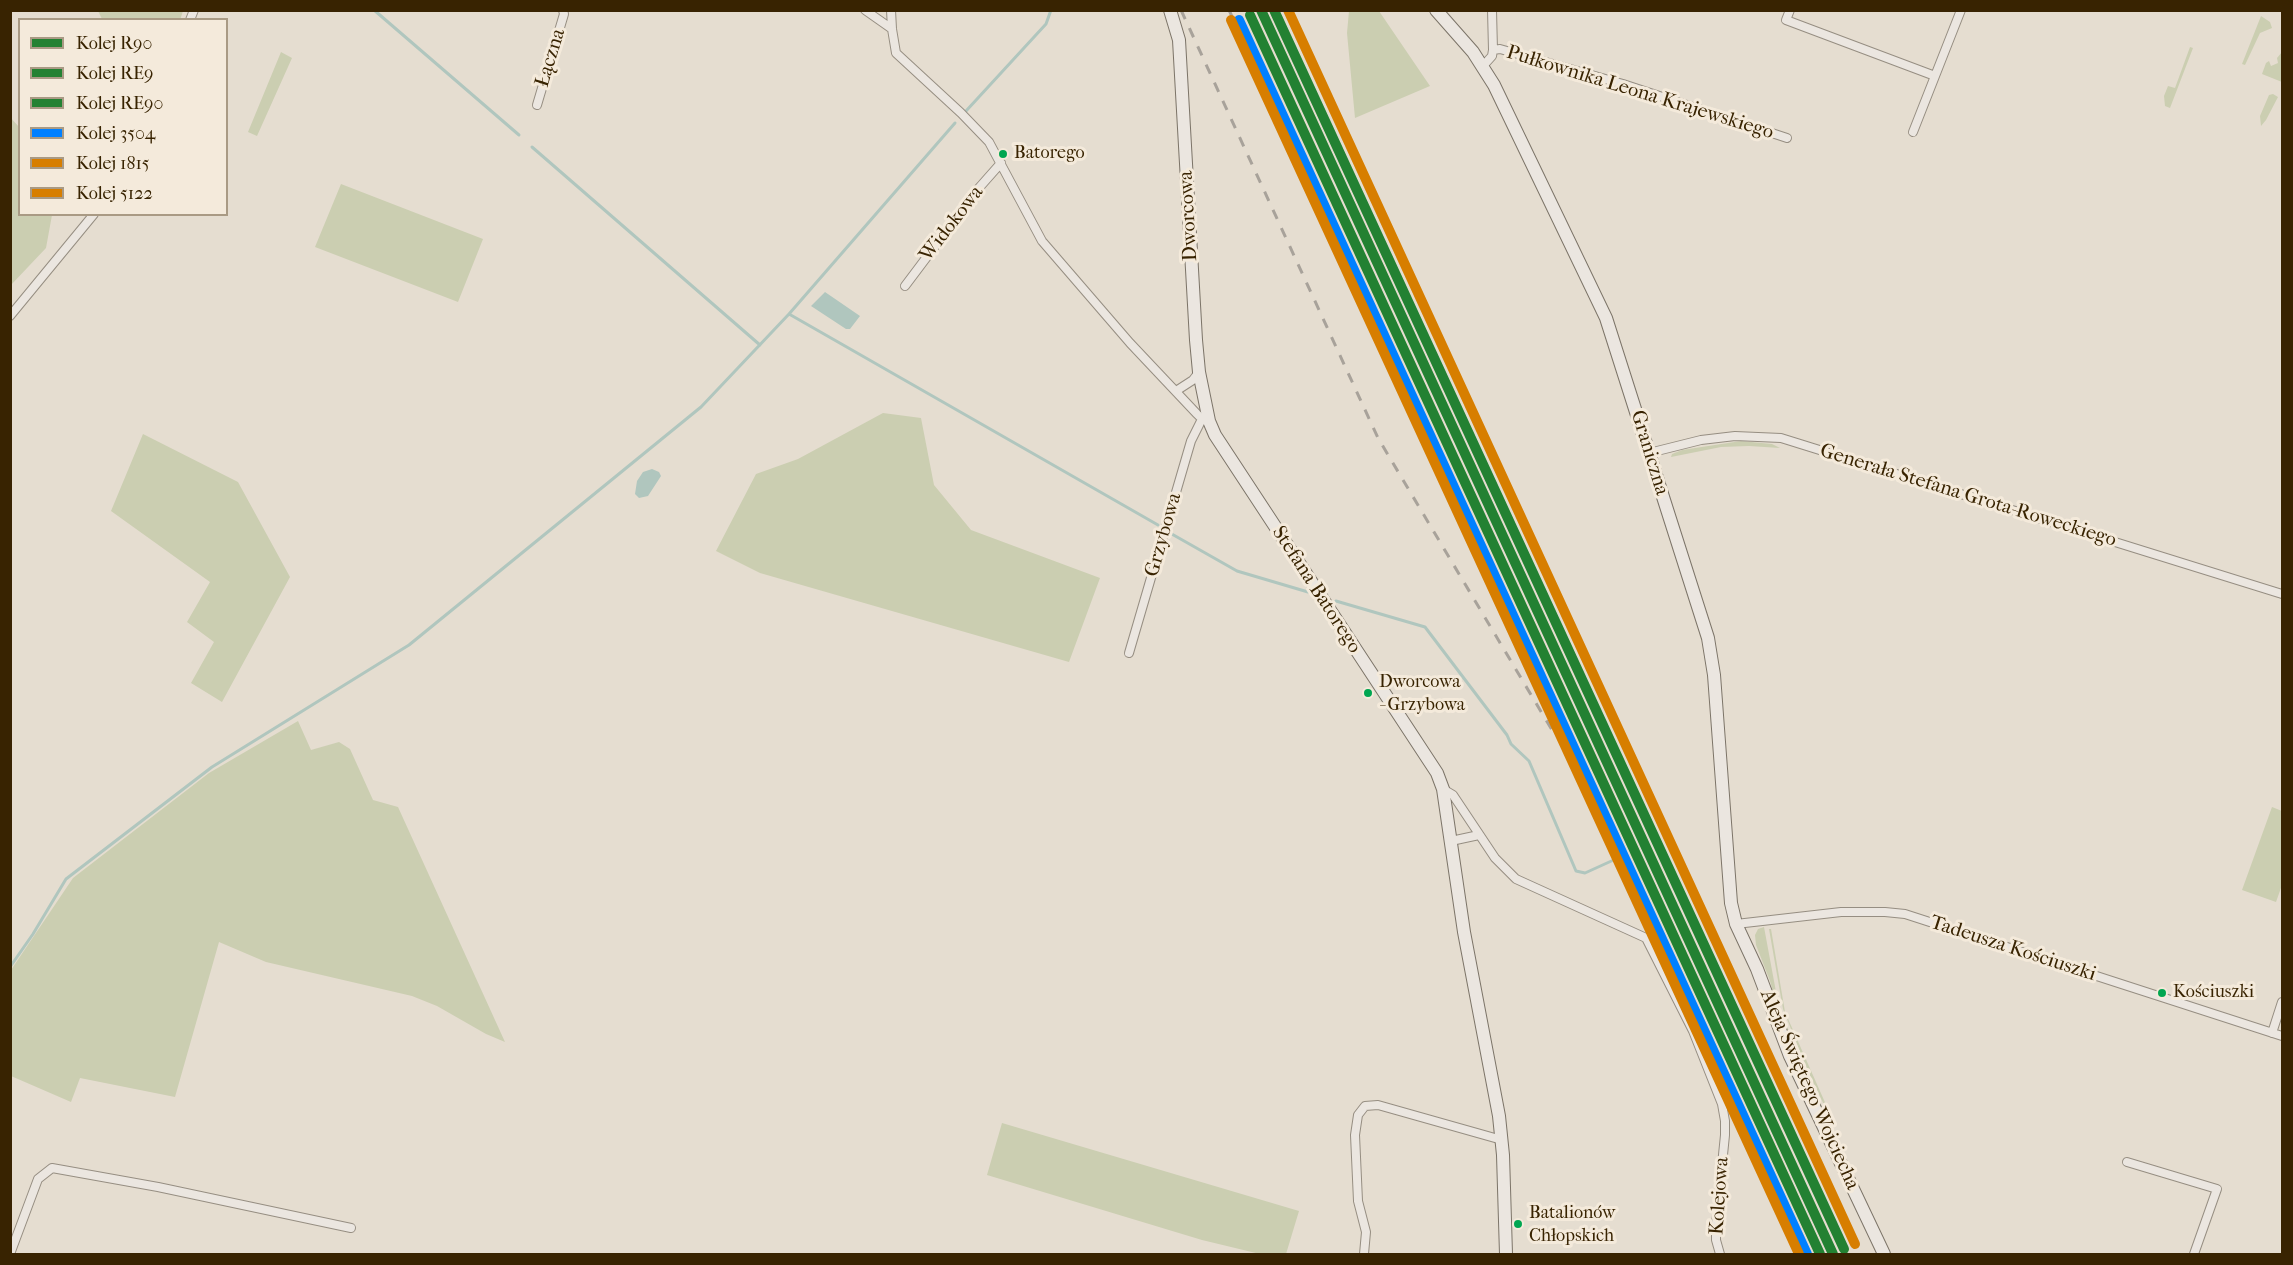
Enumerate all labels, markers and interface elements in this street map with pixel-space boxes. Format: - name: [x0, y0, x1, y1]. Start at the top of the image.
- legend: [18, 18, 228, 216]
- street label: Łączna: [531, 26, 571, 90]
- text: Kolej R90: [76, 33, 152, 54]
- street label: Pułkownika Leona Krajewskiego: [1504, 41, 1776, 145]
- text: Kolej RE9: [76, 63, 153, 84]
- text: Kolej RE90: [76, 93, 163, 114]
- text: Kolej 3504: [76, 123, 155, 144]
- place label: Batorego: [1014, 143, 1085, 165]
- marker: Batorego: [997, 148, 1009, 160]
- text: Kolej 1815: [76, 153, 150, 174]
- street label: Dworcowa: [1175, 170, 1203, 262]
- street label: Widokowa: [915, 181, 989, 267]
- text: Kolej 5122: [76, 183, 153, 204]
- street label: Graniczna: [1625, 407, 1673, 499]
- street label: Generała Stefana Grota-Roweckiego: [1817, 439, 2119, 553]
- street label: Grzybowa: [1141, 490, 1187, 580]
- street label: Stefana Batorego: [1266, 522, 1366, 658]
- place label: Dworcowa - Grzybowa: [1379, 672, 1465, 714]
- marker: Dworcowa - Grzybowa: [1362, 687, 1374, 699]
- street label: Tadeusza Kościuszki: [1927, 911, 2099, 987]
- place label: Kościuszki: [2173, 982, 2254, 1004]
- street label: Aleja Świętego Wojciecha: [1754, 986, 1864, 1194]
- marker: Kościuszki: [2156, 987, 2168, 999]
- street label: Kolejowa: [1705, 1156, 1735, 1236]
- place label: Batalionów Chłopskich: [1529, 1203, 1615, 1246]
- marker: Batalionów Chłopskich: [1512, 1218, 1524, 1230]

